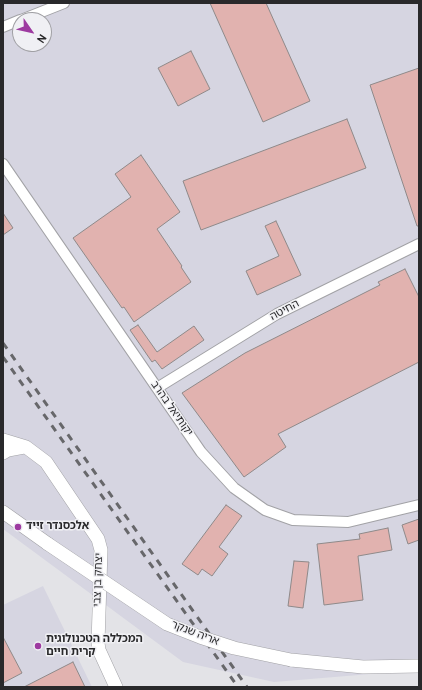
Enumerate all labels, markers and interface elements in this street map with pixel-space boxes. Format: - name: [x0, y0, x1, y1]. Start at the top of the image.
- north arrow: [12, 12, 52, 52]
- text: N: [33, 31, 49, 45]
- street label: החיטה: [268, 298, 302, 324]
- street label: יקותיאל בהרב: [147, 379, 195, 439]
- place label: אלכסנדר זייד: [26, 520, 89, 534]
- marker: אלכסנדר זייד: [13, 522, 23, 532]
- street label: יצחק בן צבי: [91, 553, 107, 607]
- street label: אריה שנקר: [169, 619, 221, 649]
- place label: המכללה הטכנולוגית קרית חיים: [46, 633, 143, 659]
- marker: המכללה הטכנולוגית קרית חיים: [33, 641, 43, 651]

